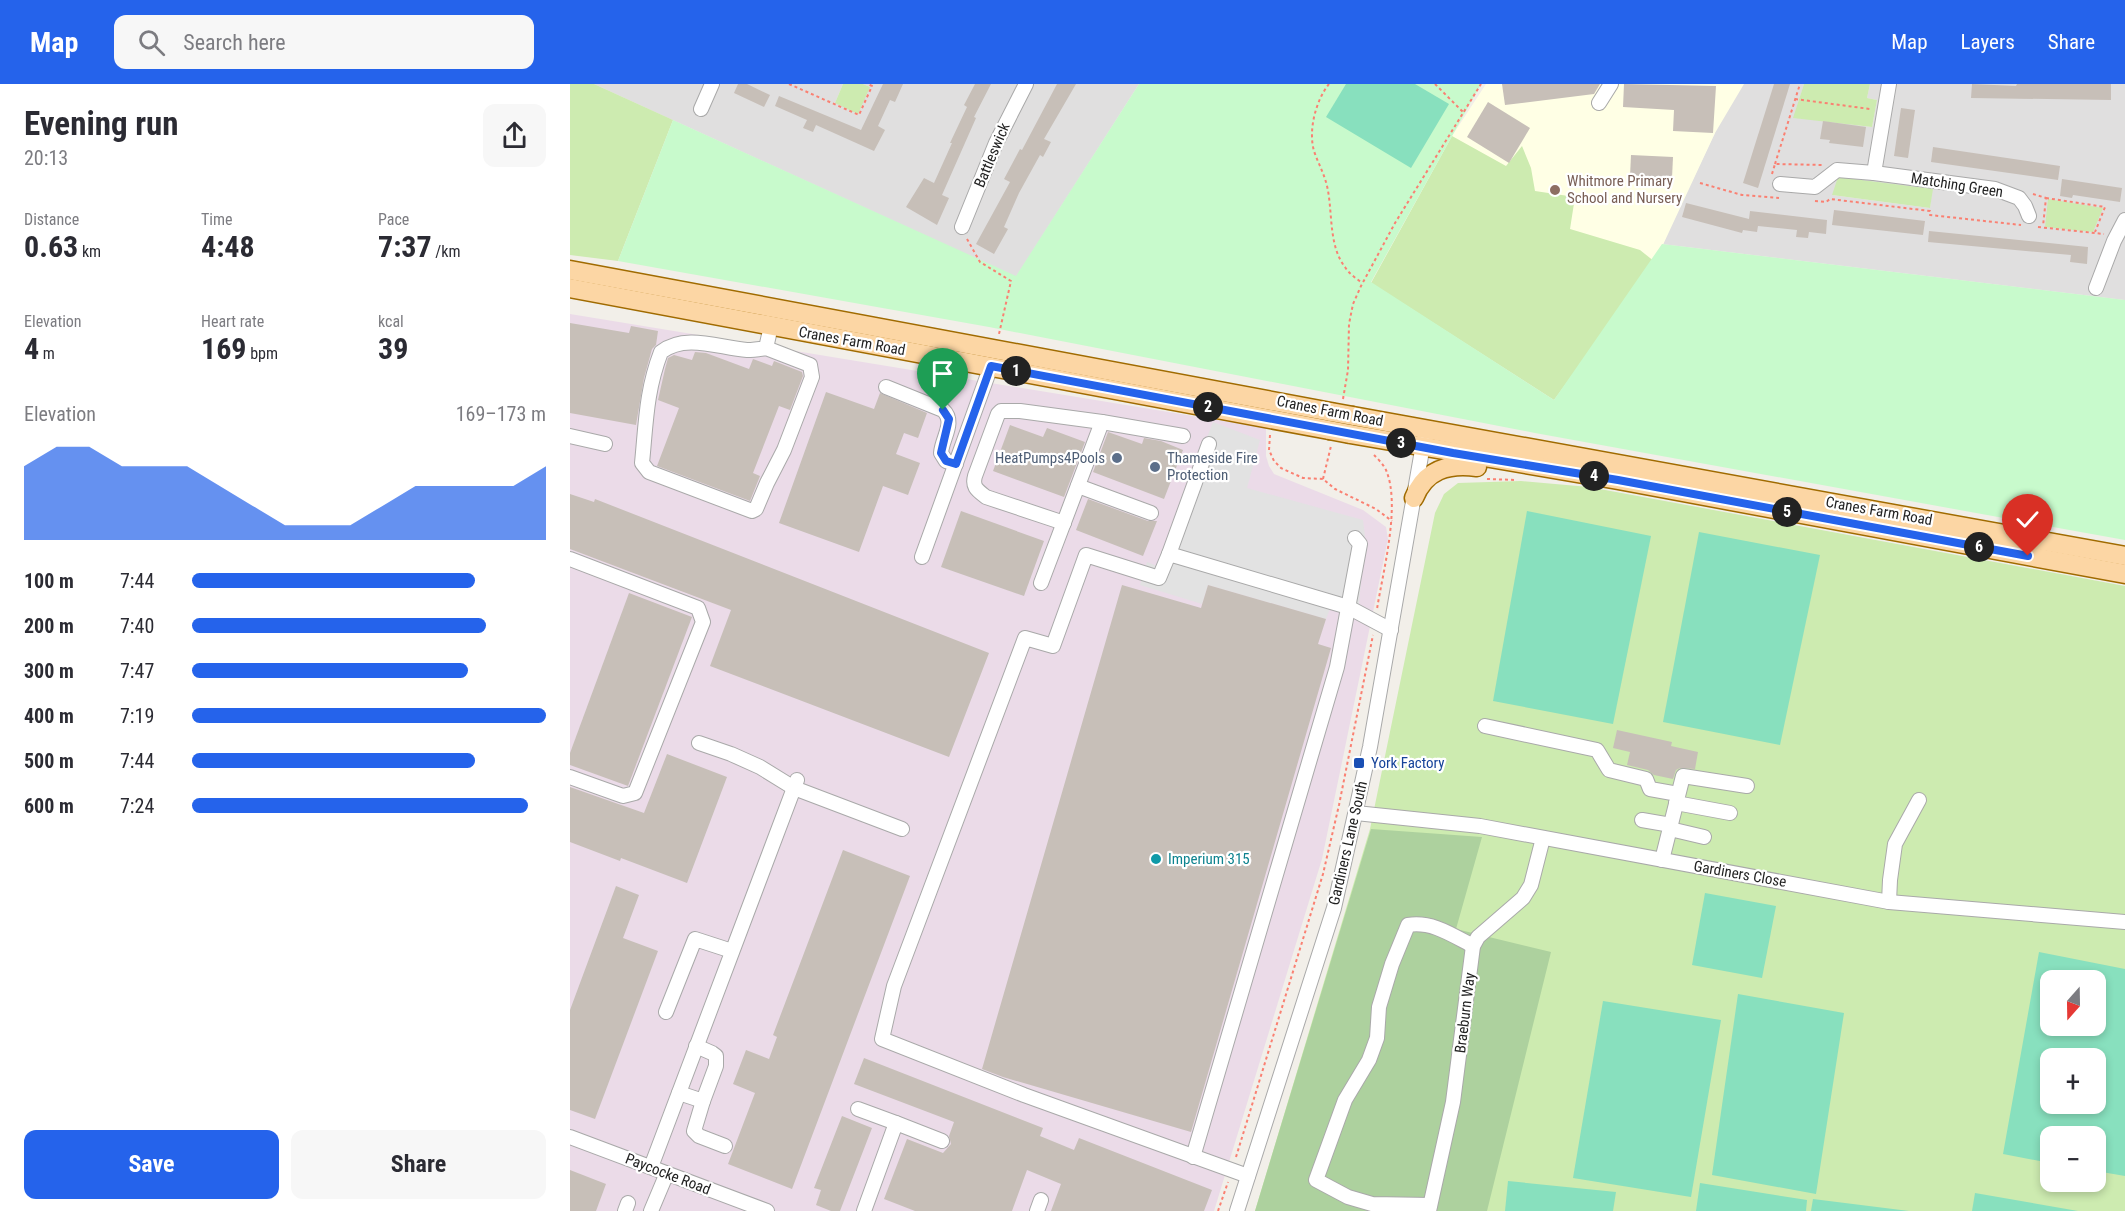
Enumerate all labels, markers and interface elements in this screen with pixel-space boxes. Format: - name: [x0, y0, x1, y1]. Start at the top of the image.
- search box: [114, 15, 534, 69]
- text: Map: [30, 26, 78, 59]
- icon: search: [135, 26, 168, 59]
- text: Search here: [183, 30, 286, 55]
- text: Map: [1891, 30, 1928, 54]
- text: Layers: [1961, 30, 2015, 54]
- text: Share: [2048, 30, 2095, 54]
- text: Evening run: [24, 104, 179, 143]
- button: share: [483, 104, 546, 167]
- street label: Battleswick: [970, 120, 1014, 190]
- text: 20:13: [24, 146, 68, 170]
- street label: Matching Green: [1910, 169, 2004, 201]
- place label: Whitmore Primary School and Nursery: [1567, 172, 1682, 207]
- marker: Whitmore Primary School and Nursery: [1548, 183, 1562, 197]
- text: Distance: [24, 210, 79, 229]
- text: Time: [201, 210, 233, 229]
- text: Pace: [378, 210, 409, 229]
- text: 0.63: [24, 229, 78, 264]
- text: 4:48: [201, 229, 255, 264]
- text: 7:37: [378, 229, 432, 264]
- text: km: [78, 242, 101, 261]
- text: /km: [432, 242, 461, 261]
- text: Elevation: [24, 312, 82, 331]
- text: Heart rate: [201, 312, 264, 331]
- text: kcal: [378, 312, 404, 331]
- street label: Cranes Farm Road: [797, 323, 907, 359]
- text: 4: [24, 331, 39, 366]
- text: 169: [201, 331, 246, 366]
- text: 39: [378, 331, 408, 366]
- text: m: [39, 344, 55, 363]
- text: bpm: [246, 344, 278, 363]
- pin: [917, 348, 968, 410]
- pin: 1: [1001, 356, 1031, 386]
- icon: arrive: [926, 357, 959, 390]
- text: 1: [1012, 361, 1020, 380]
- pin: 2: [1193, 392, 1223, 422]
- street label: Cranes Farm Road: [1275, 392, 1385, 430]
- text: 2: [1204, 397, 1212, 416]
- text: Elevation: [24, 402, 96, 426]
- text: 169–173 m: [456, 402, 546, 426]
- pin: 3: [1386, 428, 1416, 458]
- text: 3: [1397, 433, 1405, 452]
- place label: HeatPumps4Pools: [995, 449, 1105, 467]
- place label: Thameside Fire Protection: [1167, 449, 1258, 484]
- marker: HeatPumps4Pools: [1110, 451, 1124, 465]
- marker: Thameside Fire Protection: [1148, 460, 1162, 474]
- pin: 4: [1579, 461, 1609, 491]
- text: 4: [1590, 466, 1598, 485]
- street label: Cranes Farm Road: [1824, 493, 1934, 529]
- pin: [2002, 494, 2053, 556]
- pin: 5: [1772, 497, 1802, 527]
- text: 5: [1783, 502, 1791, 521]
- icon: check: [2011, 503, 2044, 536]
- pin: 6: [1964, 532, 1994, 562]
- text: 6: [1975, 537, 1983, 556]
- text: 100 m: [24, 569, 74, 593]
- text: 7:44: [120, 569, 154, 593]
- text: 200 m: [24, 614, 74, 638]
- text: 7:40: [120, 614, 154, 638]
- text: 300 m: [24, 659, 74, 683]
- text: 7:47: [120, 659, 154, 683]
- text: 400 m: [24, 704, 74, 728]
- text: 7:19: [120, 704, 154, 728]
- text: 500 m: [24, 749, 74, 773]
- text: 7:44: [120, 749, 154, 773]
- place label: York Factory: [1371, 754, 1445, 772]
- marker: York Factory: [1352, 756, 1366, 770]
- street label: Gardiners Lane South: [1325, 779, 1371, 907]
- text: 600 m: [24, 794, 74, 818]
- text: 7:24: [120, 794, 154, 818]
- place label: Imperium 315: [1168, 850, 1250, 868]
- marker: Imperium 315: [1149, 852, 1163, 866]
- street label: Gardiners Close: [1692, 857, 1788, 891]
- north arrow: [2040, 970, 2106, 1036]
- map controls: [2040, 970, 2106, 1192]
- street label: Braeburn Way: [1451, 972, 1479, 1054]
- button: +: [2040, 1048, 2106, 1114]
- button: −: [2040, 1126, 2106, 1192]
- button: Save: [24, 1130, 279, 1199]
- button: Share: [291, 1130, 546, 1199]
- street label: Paycocke Road: [623, 1149, 713, 1199]

